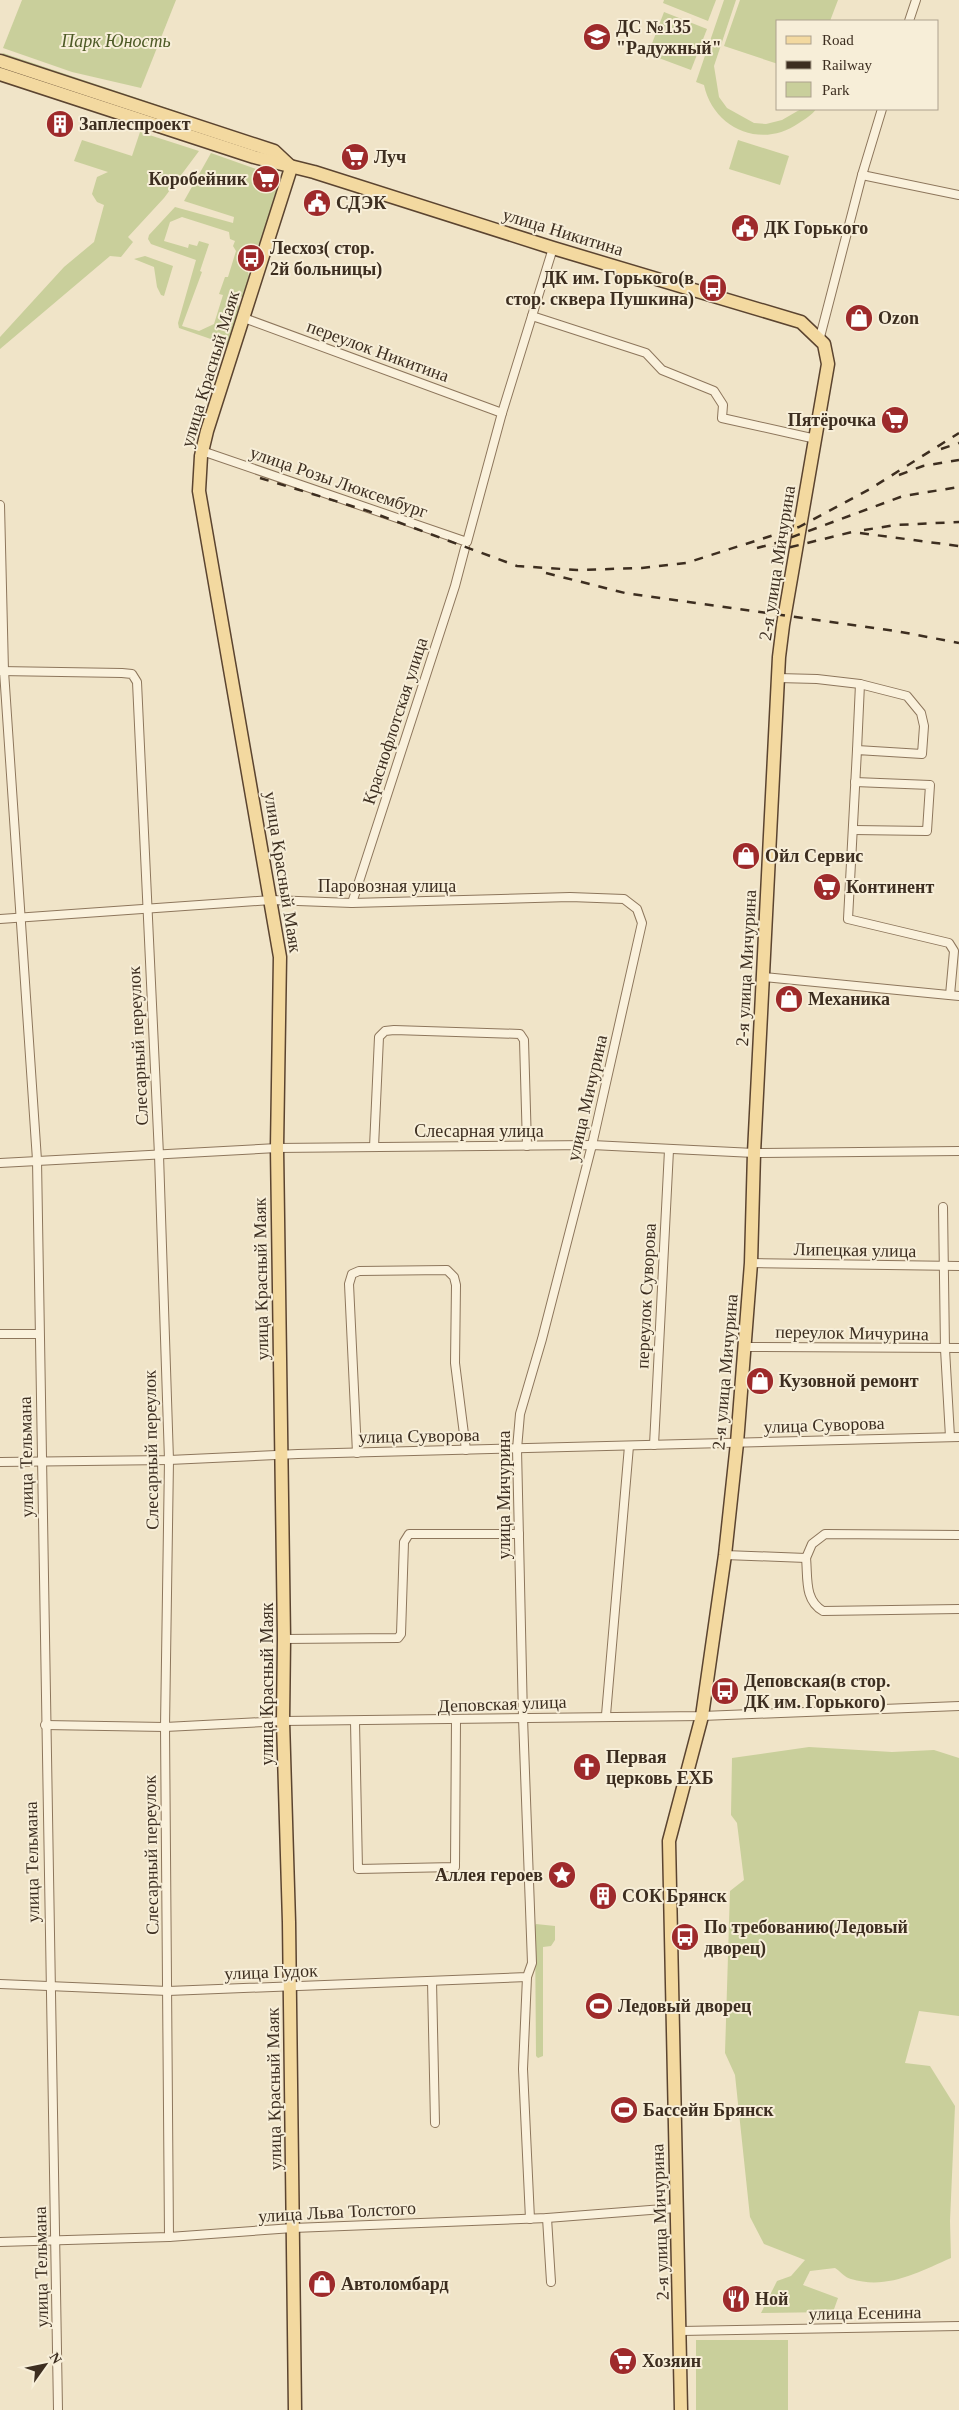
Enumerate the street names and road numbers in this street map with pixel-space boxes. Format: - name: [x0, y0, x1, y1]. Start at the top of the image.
- street label: улица Никитина: [500, 204, 626, 260]
- street label: улица Красный Маяк: [177, 288, 243, 450]
- street label: переулок Никитина: [304, 316, 452, 386]
- street label: улица Розы Люксембург: [248, 442, 430, 522]
- street label: 2-я улица Мичурина: [755, 484, 799, 642]
- street label: Краснофлотская улица: [359, 635, 431, 807]
- street label: улица Красный Маяк: [260, 790, 306, 954]
- street label: Паровозная улица: [318, 876, 456, 896]
- street label: 2-я улица Мичурина: [732, 889, 760, 1047]
- street label: Слесарный переулок: [124, 966, 152, 1126]
- street label: улица Мичурина: [563, 1033, 611, 1163]
- street label: Слесарная улица: [414, 1121, 544, 1141]
- street label: улица Красный Маяк: [250, 1197, 272, 1361]
- street label: переулок Суворова: [632, 1223, 660, 1369]
- street label: Липецкая улица: [793, 1239, 917, 1261]
- street label: 2-я улица Мичурина: [708, 1293, 742, 1451]
- street label: переулок Мичурина: [775, 1322, 929, 1344]
- street label: Слесарный переулок: [140, 1370, 162, 1530]
- street label: улица Тельмана: [15, 1396, 37, 1518]
- street label: улица Суворова: [763, 1413, 885, 1437]
- street label: улица Суворова: [358, 1425, 480, 1447]
- street label: улица Мичурина: [494, 1431, 514, 1559]
- street label: улица Красный Маяк: [257, 1602, 277, 1765]
- street label: Деповская улица: [437, 1692, 567, 1716]
- street label: Слесарный переулок: [140, 1775, 162, 1935]
- street label: улица Тельмана: [21, 1801, 43, 1923]
- street label: улица Гудок: [224, 1960, 318, 1984]
- street label: улица Красный Маяк: [263, 2007, 285, 2171]
- street label: 2-я улица Мичурина: [647, 2143, 673, 2301]
- street label: улица Льва Толстого: [258, 2198, 416, 2226]
- street label: улица Тельмана: [30, 2206, 52, 2328]
- street label: улица Есенина: [808, 2302, 922, 2324]

